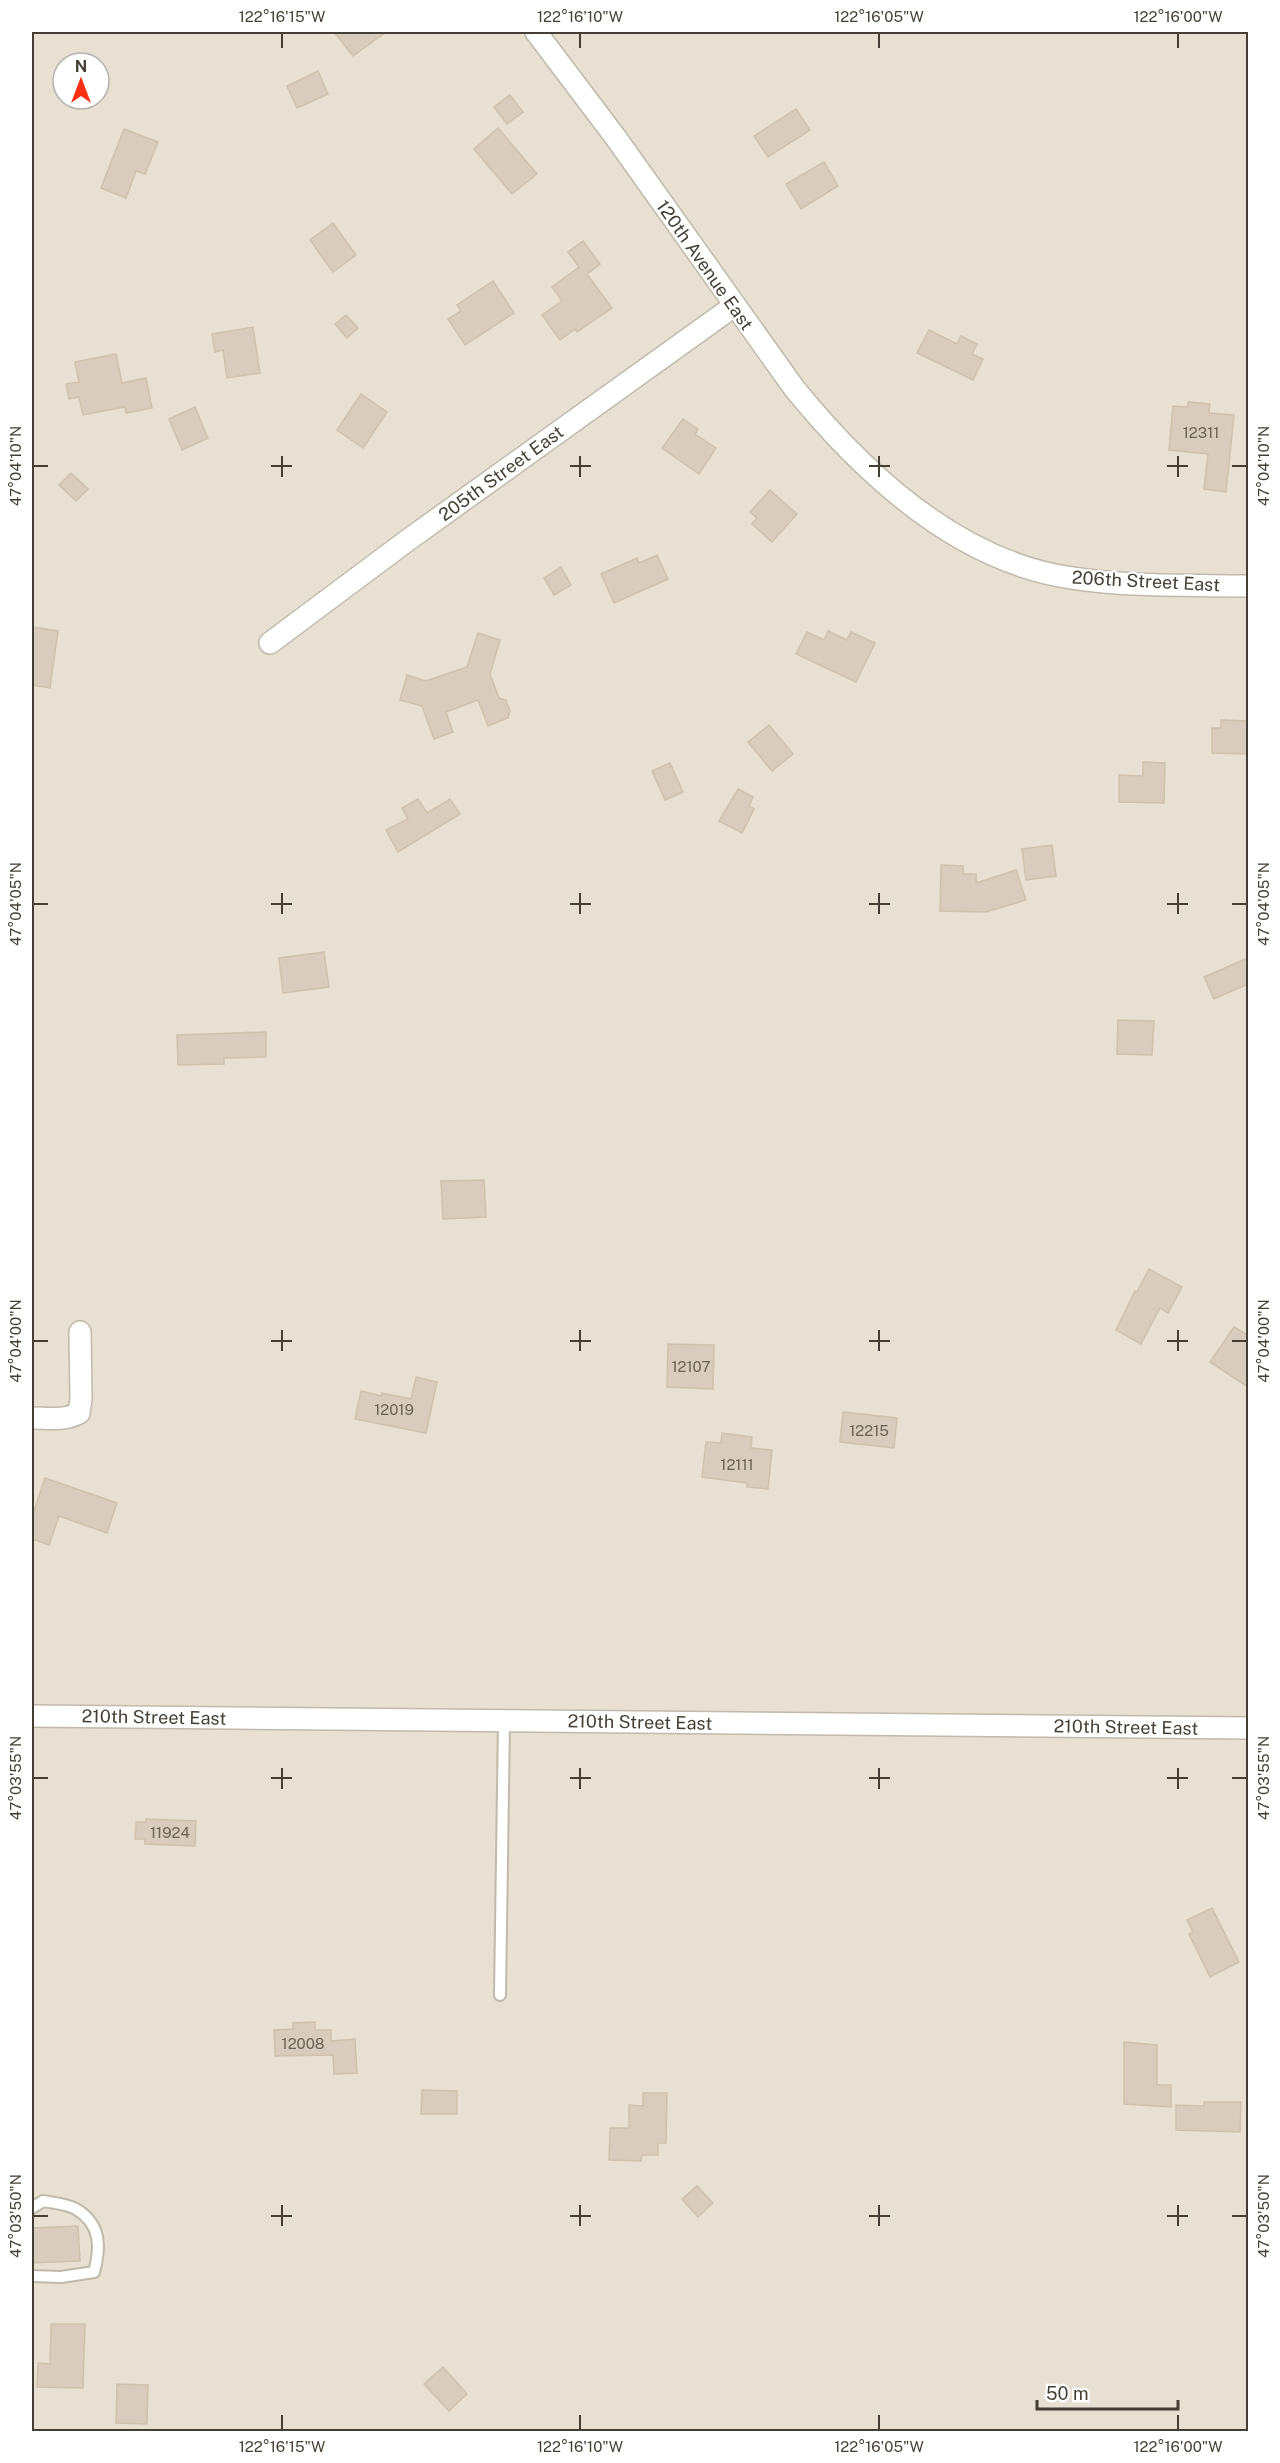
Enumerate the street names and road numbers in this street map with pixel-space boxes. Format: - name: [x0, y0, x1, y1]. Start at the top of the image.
- street label: 120th Avenue East: [652, 196, 758, 334]
- street label: 205th Street East: [435, 421, 567, 525]
- street label: 206th Street East: [1071, 567, 1221, 595]
- street label: 210th Street East: [82, 1705, 226, 1729]
- street label: 210th Street East: [568, 1710, 712, 1734]
- street label: 210th Street East: [1054, 1715, 1198, 1739]

